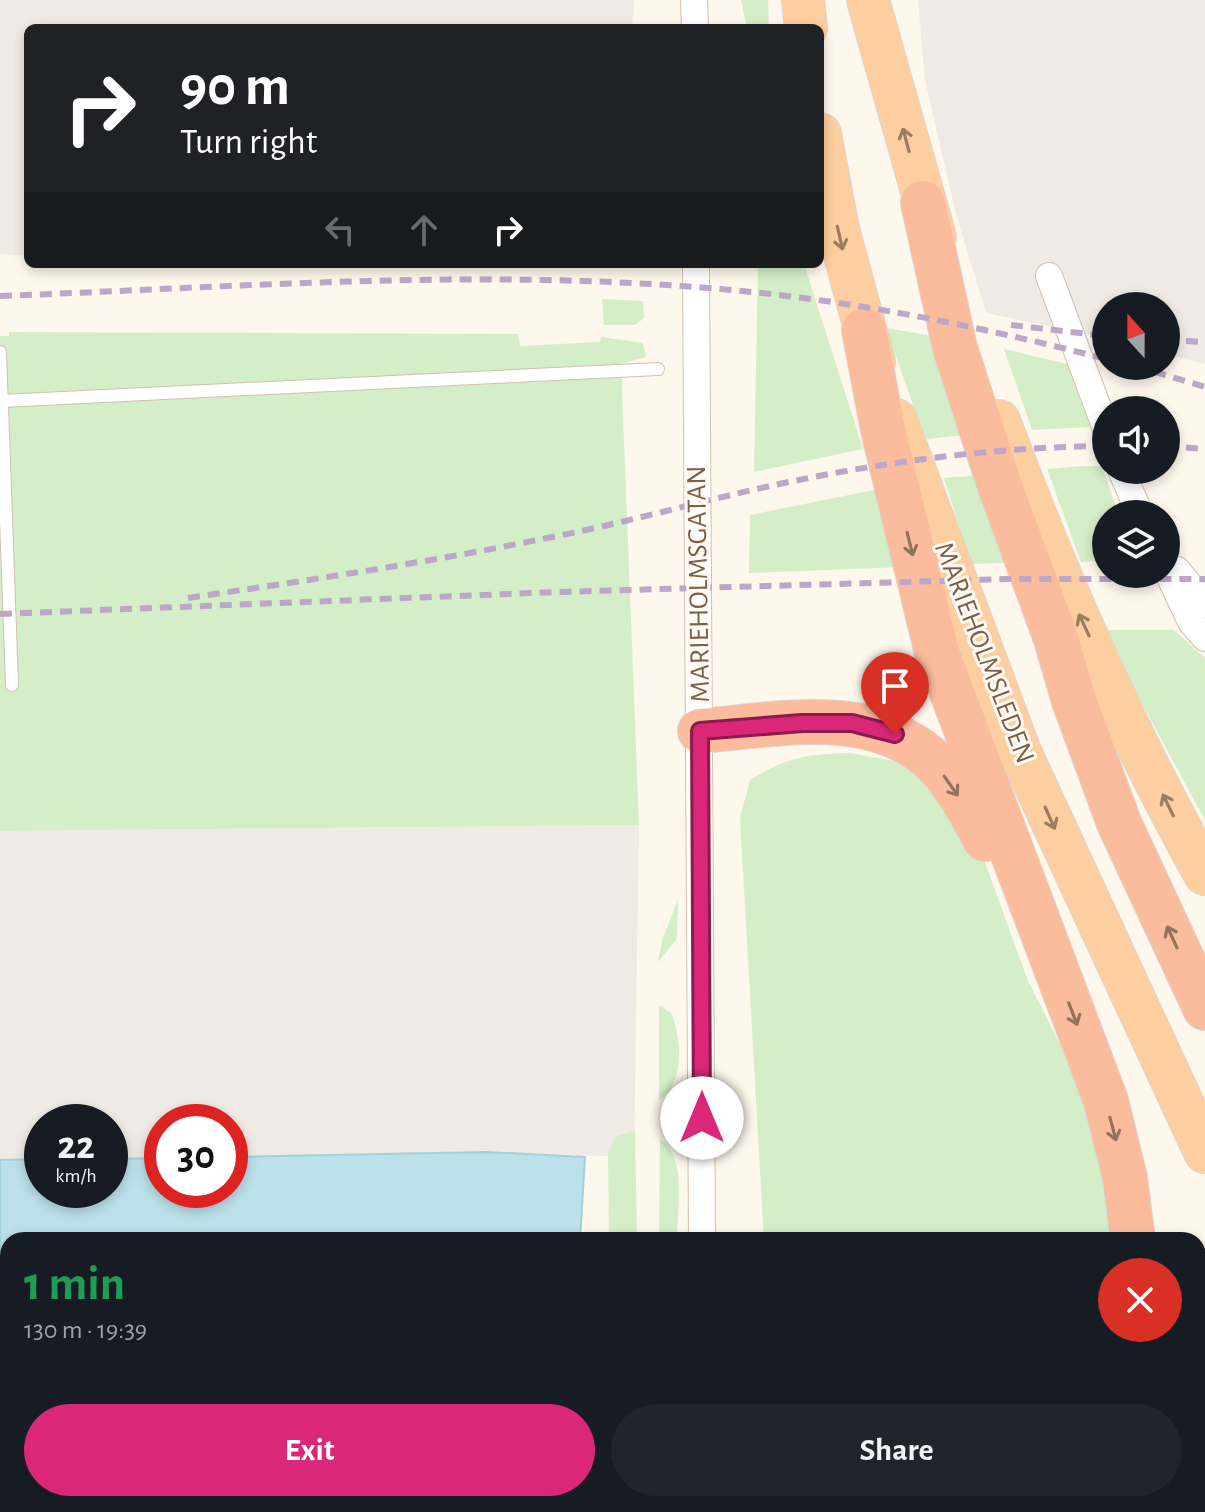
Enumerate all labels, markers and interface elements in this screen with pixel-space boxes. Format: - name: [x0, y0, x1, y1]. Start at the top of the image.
- icon: right: [48, 56, 152, 160]
- text: 90 m: [180, 59, 290, 115]
- text: Turn right: [180, 124, 317, 160]
- one-way arrow: [897, 127, 912, 153]
- icon: left: [318, 208, 362, 252]
- icon: ahead: [402, 208, 446, 252]
- icon: right: [486, 208, 530, 252]
- one-way arrow: [834, 224, 849, 250]
- north arrow: [1092, 292, 1180, 380]
- map controls: [1092, 292, 1180, 588]
- button: sound: [1092, 396, 1180, 484]
- street label: MARIEHOLMSGATAN: [683, 465, 715, 703]
- button: layers: [1092, 500, 1180, 588]
- one-way arrow: [904, 530, 919, 556]
- street label: MARIEHOLMSLEDEN: [929, 539, 1039, 767]
- one-way arrow: [1076, 613, 1091, 637]
- pin: [861, 652, 929, 734]
- icon: arrive: [873, 664, 917, 708]
- one-way arrow: [943, 775, 959, 797]
- one-way arrow: [1160, 793, 1175, 817]
- one-way arrow: [1043, 806, 1058, 830]
- one-way arrow: [1164, 926, 1179, 950]
- one-way arrow: [1067, 1001, 1081, 1026]
- position arrow: [660, 1076, 744, 1160]
- speed limit sign: 30: [144, 1104, 248, 1208]
- one-way arrow: [1107, 1115, 1122, 1141]
- text: 22: [57, 1126, 95, 1166]
- text: km/h: [55, 1166, 97, 1186]
- button: close: [1098, 1258, 1182, 1342]
- text: 1 min: [24, 1261, 125, 1309]
- text: 130 m · 19:39: [24, 1317, 147, 1343]
- button: Exit: [24, 1404, 595, 1496]
- button: Share: [611, 1404, 1182, 1496]

